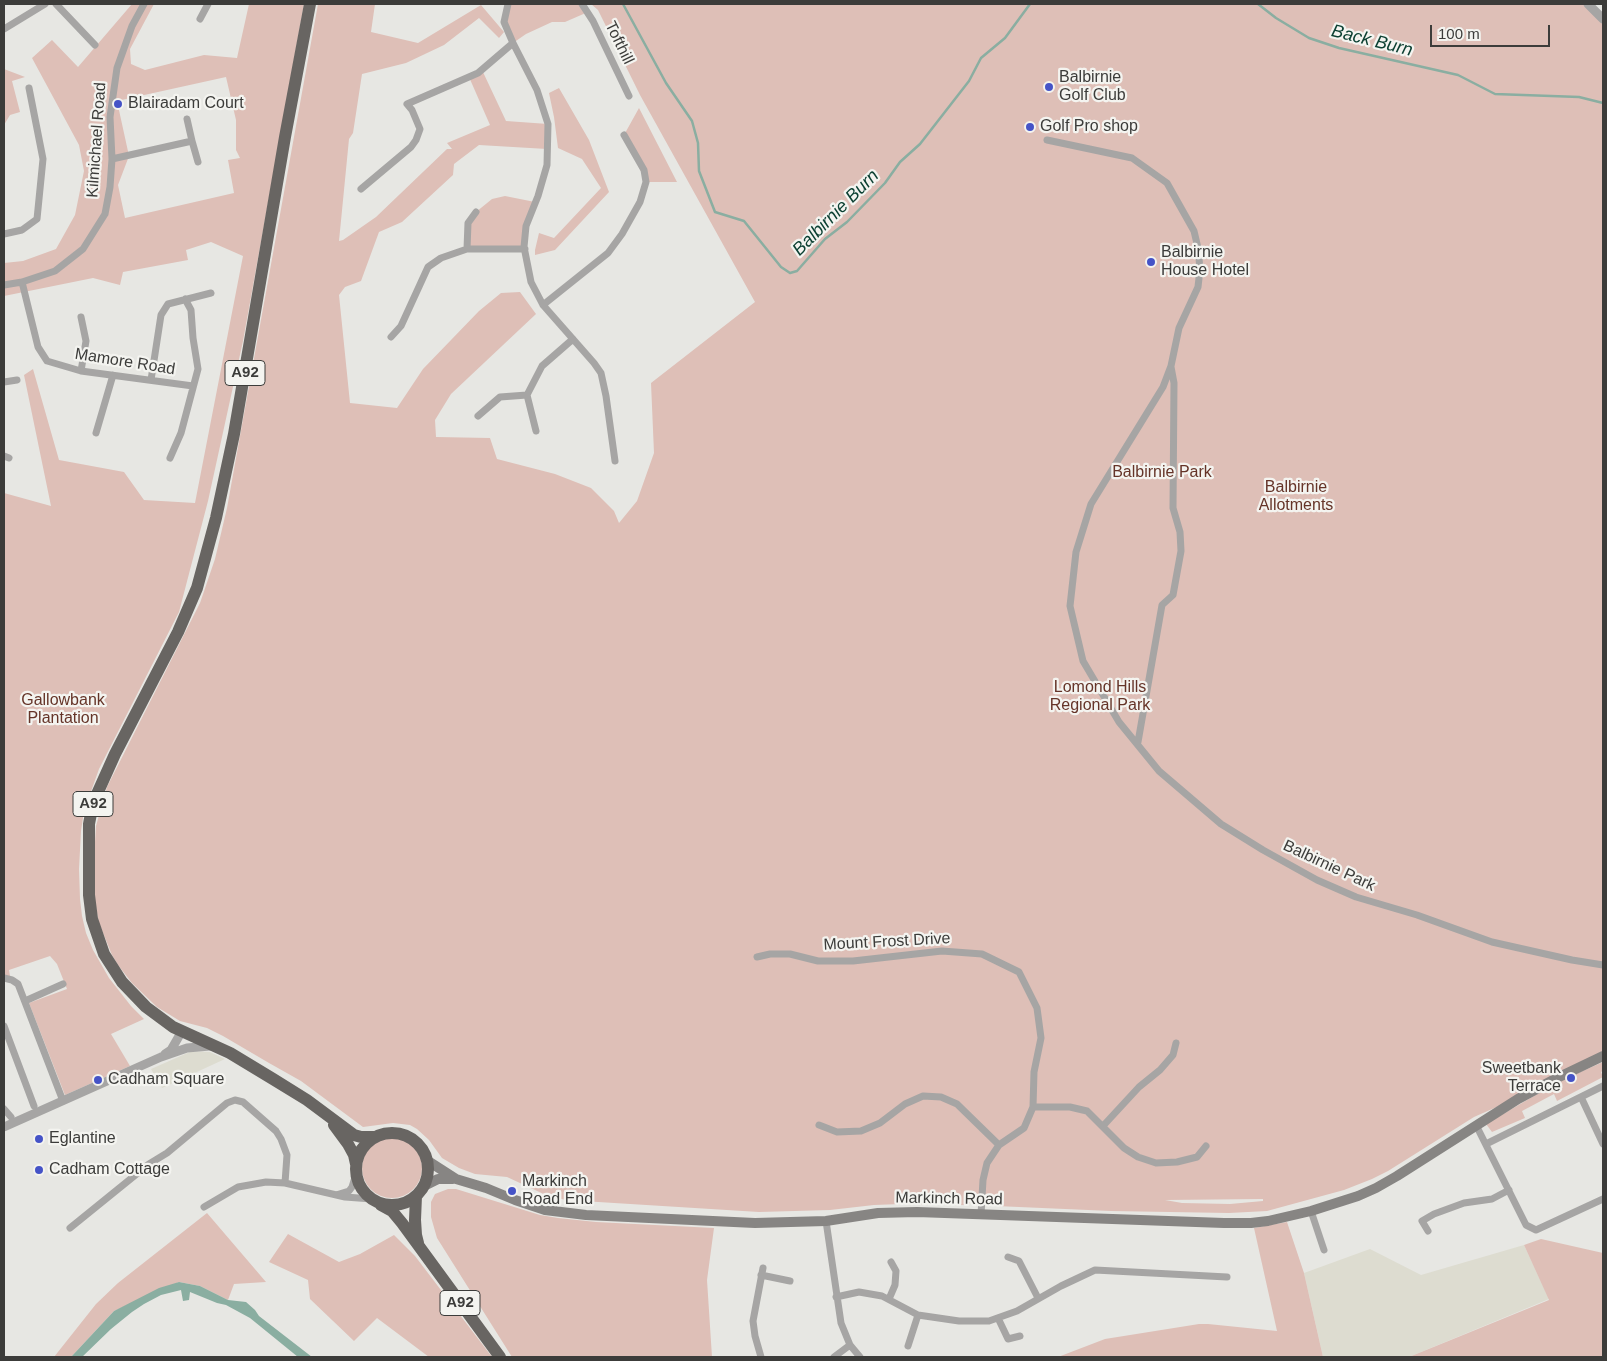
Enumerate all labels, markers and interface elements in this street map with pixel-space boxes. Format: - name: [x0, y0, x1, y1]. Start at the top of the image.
- scale bar: [1432, 15, 1552, 47]
- street label: Tofthill: [600, 18, 638, 68]
- water label: Back Burn: [1329, 20, 1415, 62]
- text: 100 m: [1438, 25, 1480, 42]
- place label: Balbirnie Golf Club: [1059, 68, 1126, 106]
- marker: Balbirnie Golf Club: [1043, 81, 1055, 93]
- street label: Kilmichael Road: [83, 82, 111, 198]
- place label: Blairadam Court: [128, 94, 244, 114]
- marker: Blairadam Court: [112, 98, 124, 110]
- place label: Golf Pro shop: [1040, 117, 1138, 137]
- marker: Golf Pro shop: [1024, 121, 1036, 133]
- water label: Balbirnie Burn: [788, 165, 884, 261]
- place label: Balbirnie House Hotel: [1161, 243, 1249, 281]
- marker: Balbirnie House Hotel: [1145, 256, 1157, 268]
- street label: Mamore Road: [73, 345, 177, 379]
- road number: A92: [225, 360, 265, 386]
- park label: Balbirnie Park: [1112, 463, 1212, 483]
- park label: Balbirnie Allotments: [1259, 478, 1333, 516]
- park label: Lomond Hills Regional Park: [1050, 678, 1150, 716]
- park label: Gallowbank Plantation: [21, 691, 105, 729]
- road number: A92: [73, 792, 113, 816]
- street label: Balbirnie Park: [1280, 836, 1378, 896]
- street label: Mount Frost Drive: [823, 929, 951, 955]
- place label: Sweetbank Terrace: [1482, 1059, 1561, 1097]
- place label: Cadham Square: [108, 1070, 225, 1090]
- marker: Sweetbank Terrace: [1565, 1072, 1577, 1084]
- marker: Cadham Square: [92, 1074, 104, 1086]
- place label: Eglantine: [49, 1129, 116, 1149]
- marker: Eglantine: [33, 1133, 45, 1145]
- place label: Cadham Cottage: [49, 1160, 170, 1180]
- marker: Cadham Cottage: [33, 1164, 45, 1176]
- place label: Markinch Road End: [522, 1172, 593, 1210]
- marker: Markinch Road End: [506, 1185, 518, 1197]
- street label: Markinch Road: [895, 1188, 1003, 1210]
- road number: A92: [440, 1290, 480, 1316]

